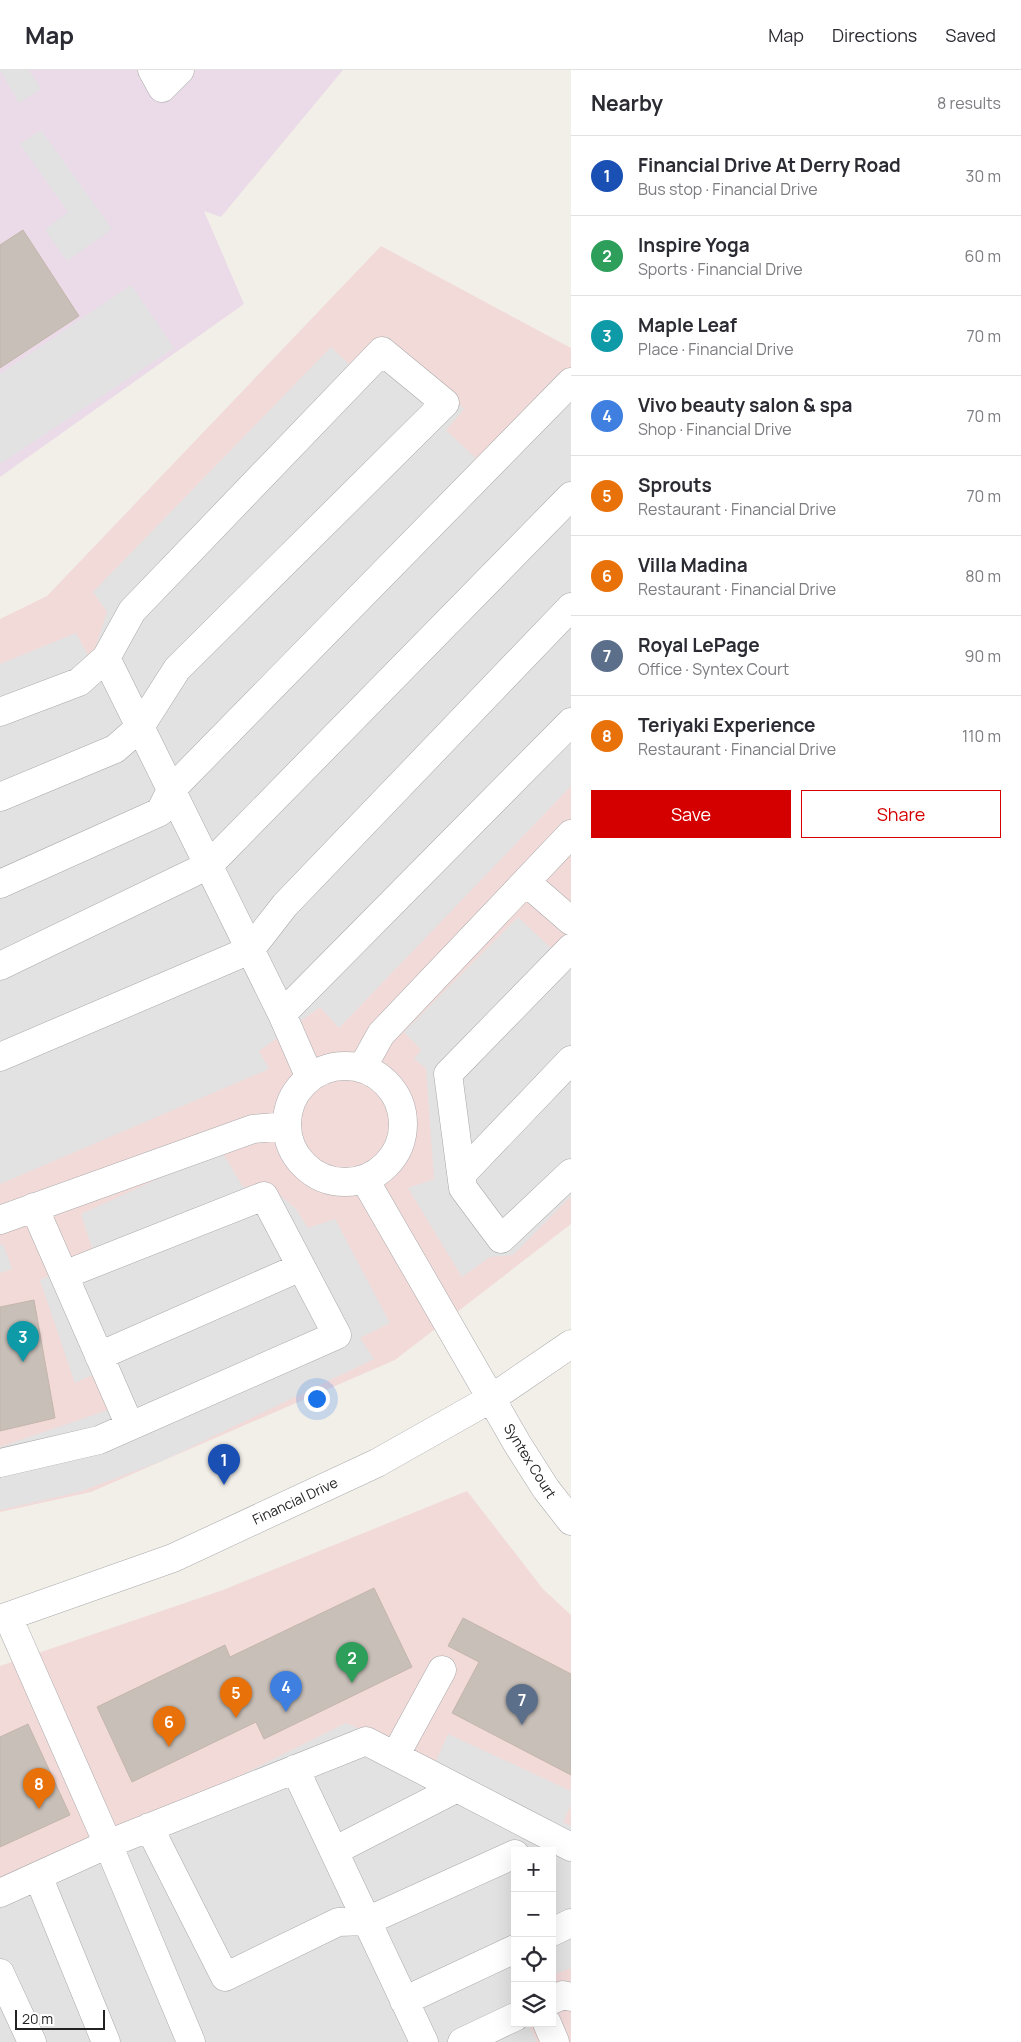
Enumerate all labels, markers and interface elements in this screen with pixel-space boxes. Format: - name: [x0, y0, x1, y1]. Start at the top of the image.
- text: Map: [25, 18, 74, 51]
- text: Map: [768, 23, 804, 47]
- text: Directions: [832, 23, 917, 47]
- text: Saved: [945, 23, 996, 47]
- text: Nearby: [591, 89, 663, 117]
- text: 8 results: [937, 92, 1001, 114]
- text: Financial Drive At Derry Road: [638, 152, 901, 178]
- text: 1: [603, 165, 611, 187]
- text: 30 m: [966, 165, 1001, 187]
- text: Bus stop · Financial Drive: [638, 178, 818, 200]
- text: Inspire Yoga: [638, 232, 750, 258]
- text: 2: [602, 245, 612, 267]
- text: 60 m: [965, 245, 1001, 267]
- text: Sports · Financial Drive: [638, 258, 803, 280]
- text: Maple Leaf: [638, 312, 737, 338]
- text: 3: [602, 325, 612, 347]
- text: 70 m: [966, 325, 1001, 347]
- text: Place · Financial Drive: [638, 338, 794, 360]
- text: Vivo beauty salon & spa: [638, 392, 852, 418]
- text: 4: [602, 405, 612, 427]
- text: 70 m: [966, 405, 1001, 427]
- text: Shop · Financial Drive: [638, 418, 792, 440]
- text: Sprouts: [638, 472, 712, 498]
- text: 5: [602, 485, 612, 507]
- text: 70 m: [966, 485, 1001, 507]
- text: Restaurant · Financial Drive: [638, 498, 836, 520]
- text: Villa Madina: [638, 552, 748, 578]
- text: 6: [602, 565, 612, 587]
- text: 80 m: [965, 565, 1001, 587]
- text: Restaurant · Financial Drive: [638, 578, 836, 600]
- text: Royal LePage: [638, 632, 760, 658]
- text: 7: [603, 645, 611, 667]
- text: 90 m: [965, 645, 1001, 667]
- text: Office · Syntex Court: [638, 658, 789, 680]
- text: Teriyaki Experience: [638, 712, 816, 738]
- text: 8: [602, 725, 612, 747]
- text: 110 m: [962, 725, 1001, 747]
- text: Restaurant · Financial Drive: [638, 738, 836, 760]
- button: Save: [591, 790, 791, 838]
- button: Share: [801, 790, 1001, 838]
- pin: 3: [7, 1321, 39, 1362]
- your location: [304, 1386, 330, 1412]
- street label: Syntex Court: [500, 1420, 561, 1502]
- pin: 1: [208, 1444, 240, 1485]
- street label: Financial Drive: [249, 1472, 341, 1529]
- pin: 2: [336, 1642, 368, 1683]
- pin: 4: [270, 1671, 302, 1712]
- pin: 5: [220, 1677, 252, 1718]
- pin: 7: [506, 1684, 538, 1725]
- pin: 6: [153, 1706, 185, 1747]
- pin: 8: [23, 1768, 55, 1809]
- map controls: [511, 1847, 556, 2027]
- button: +: [511, 1847, 556, 1892]
- button: −: [511, 1892, 556, 1937]
- button: locate: [511, 1937, 556, 1982]
- button: layers: [511, 1982, 556, 2027]
- scale bar: [15, 2007, 105, 2030]
- text: 20 m: [22, 2009, 53, 2028]

